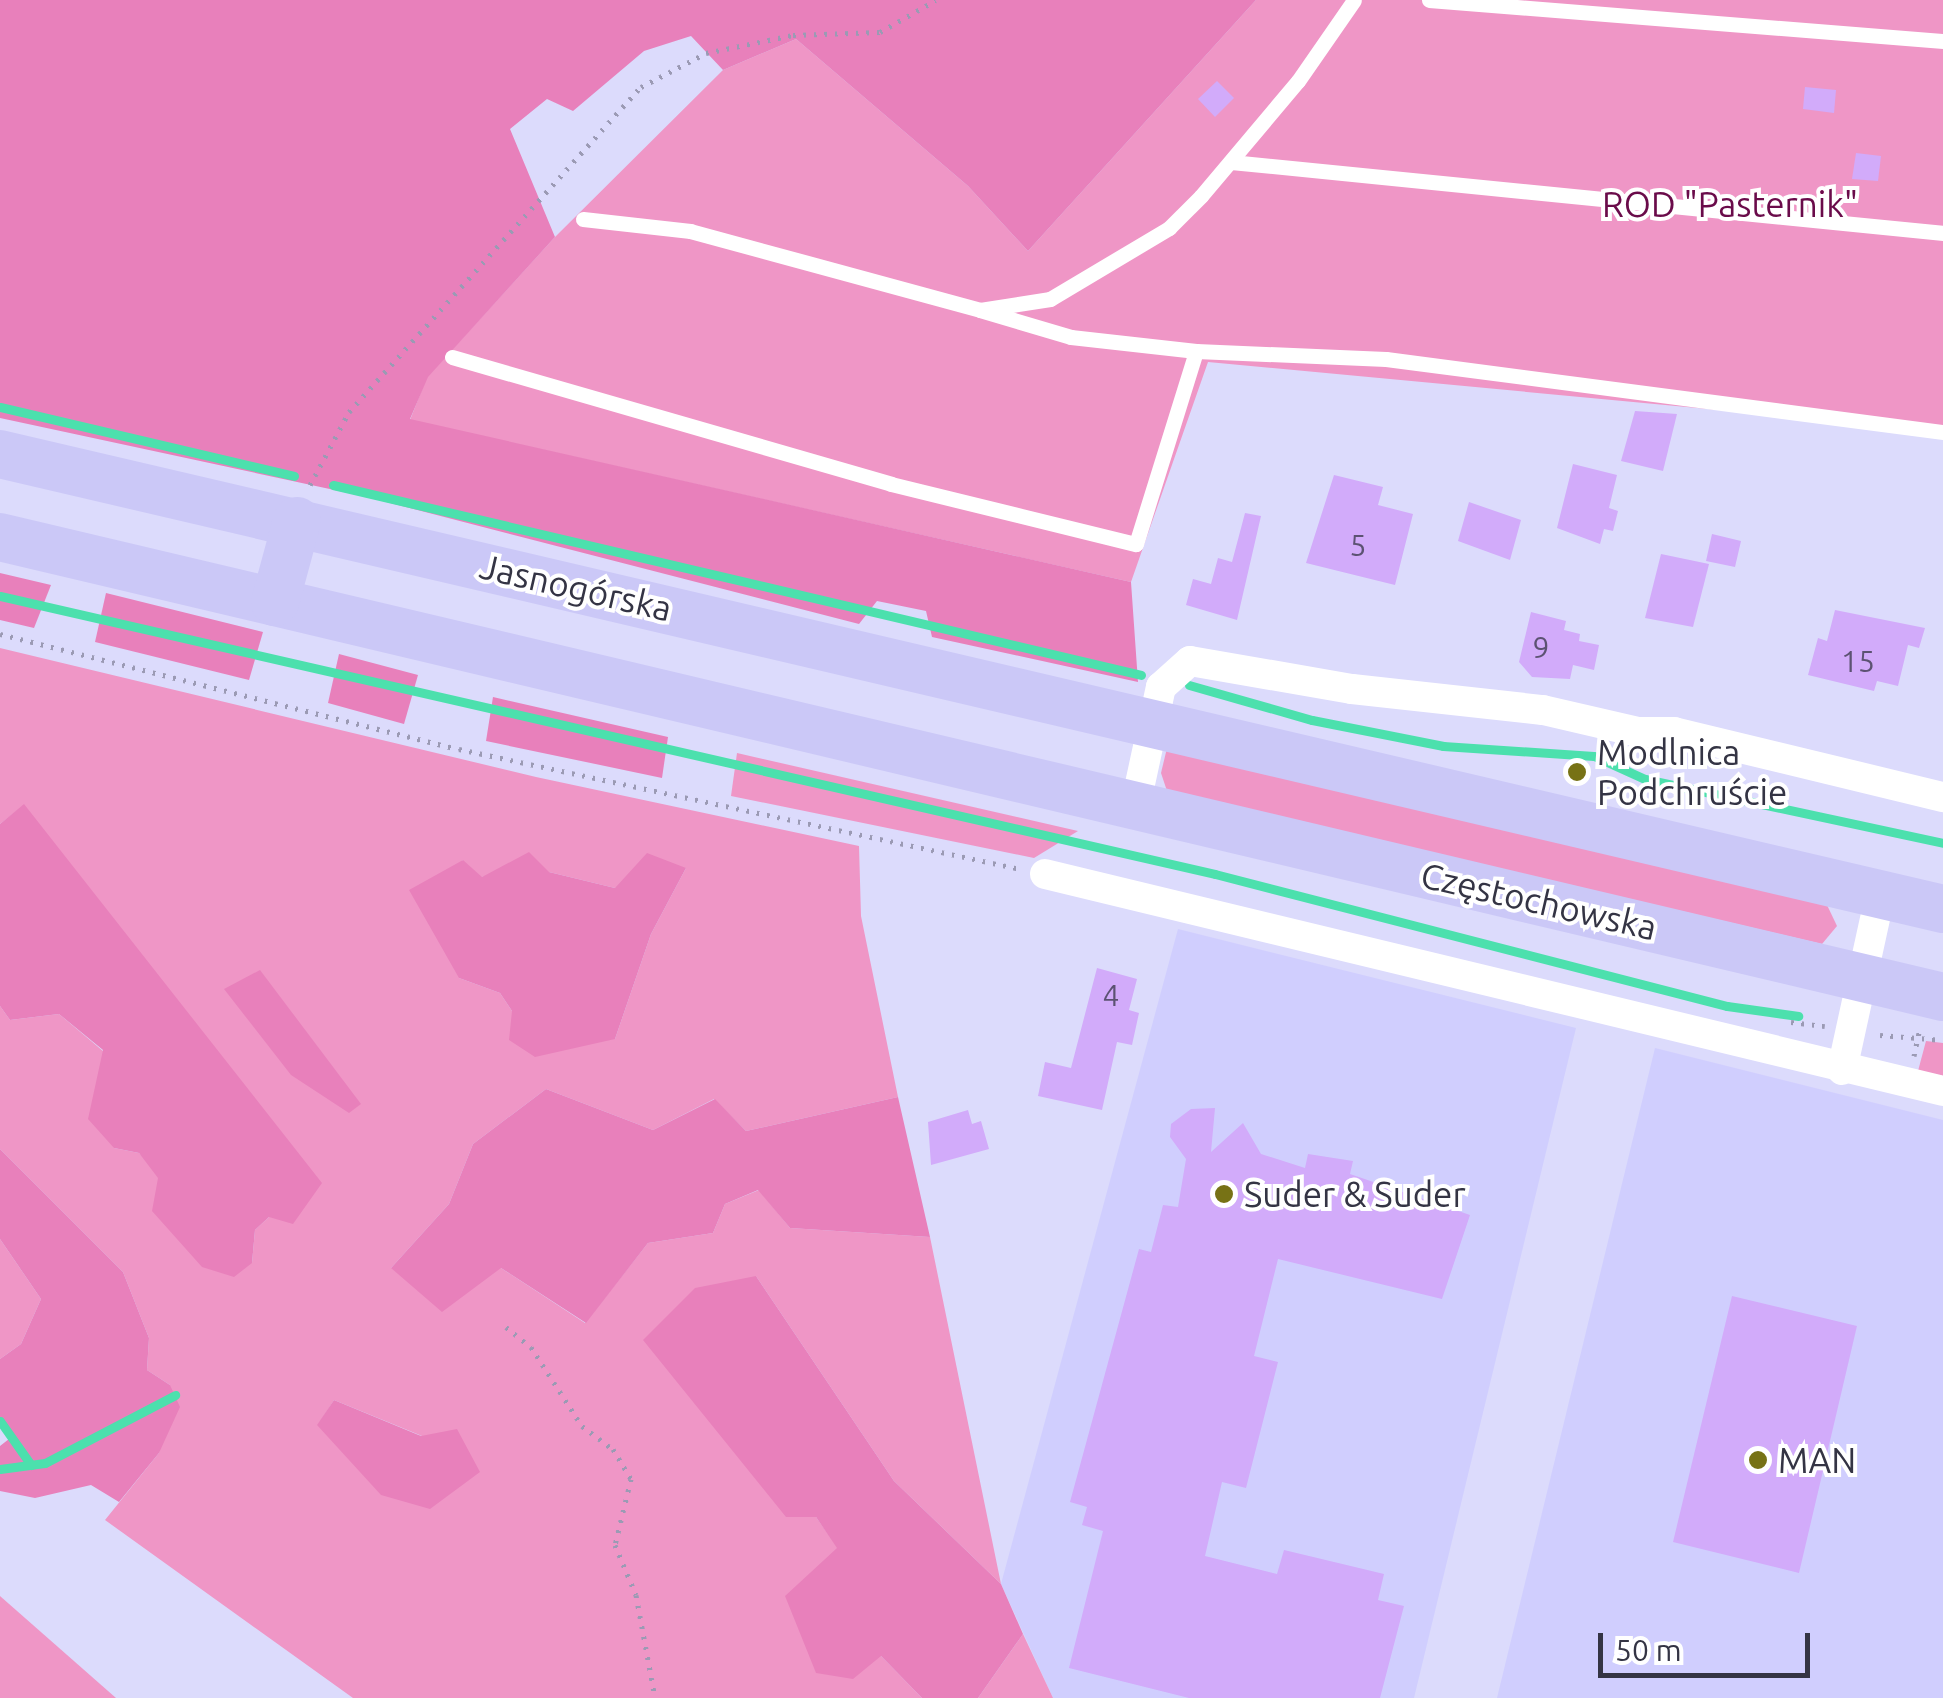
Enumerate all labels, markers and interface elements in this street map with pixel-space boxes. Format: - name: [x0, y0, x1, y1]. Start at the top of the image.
- park label: ROD "Pasternik": [1602, 183, 1858, 225]
- house number: 5: [1350, 527, 1366, 563]
- street label: Jasnogórska: [476, 545, 676, 629]
- house number: 9: [1533, 629, 1549, 665]
- house number: 15: [1841, 643, 1875, 679]
- place label: Modlnica Podchruście: [1597, 731, 1787, 813]
- marker: Modlnica Podchruście: [1566, 761, 1588, 783]
- street label: Częstochowska: [1417, 853, 1661, 949]
- house number: 4: [1103, 977, 1119, 1013]
- place label: Suder & Suder: [1244, 1173, 1466, 1215]
- marker: Suder & Suder: [1213, 1183, 1235, 1205]
- place label: MAN: [1778, 1439, 1856, 1481]
- marker: MAN: [1747, 1449, 1769, 1471]
- scale bar: [1603, 1613, 1816, 1675]
- text: 50 m: [1615, 1633, 1682, 1667]

